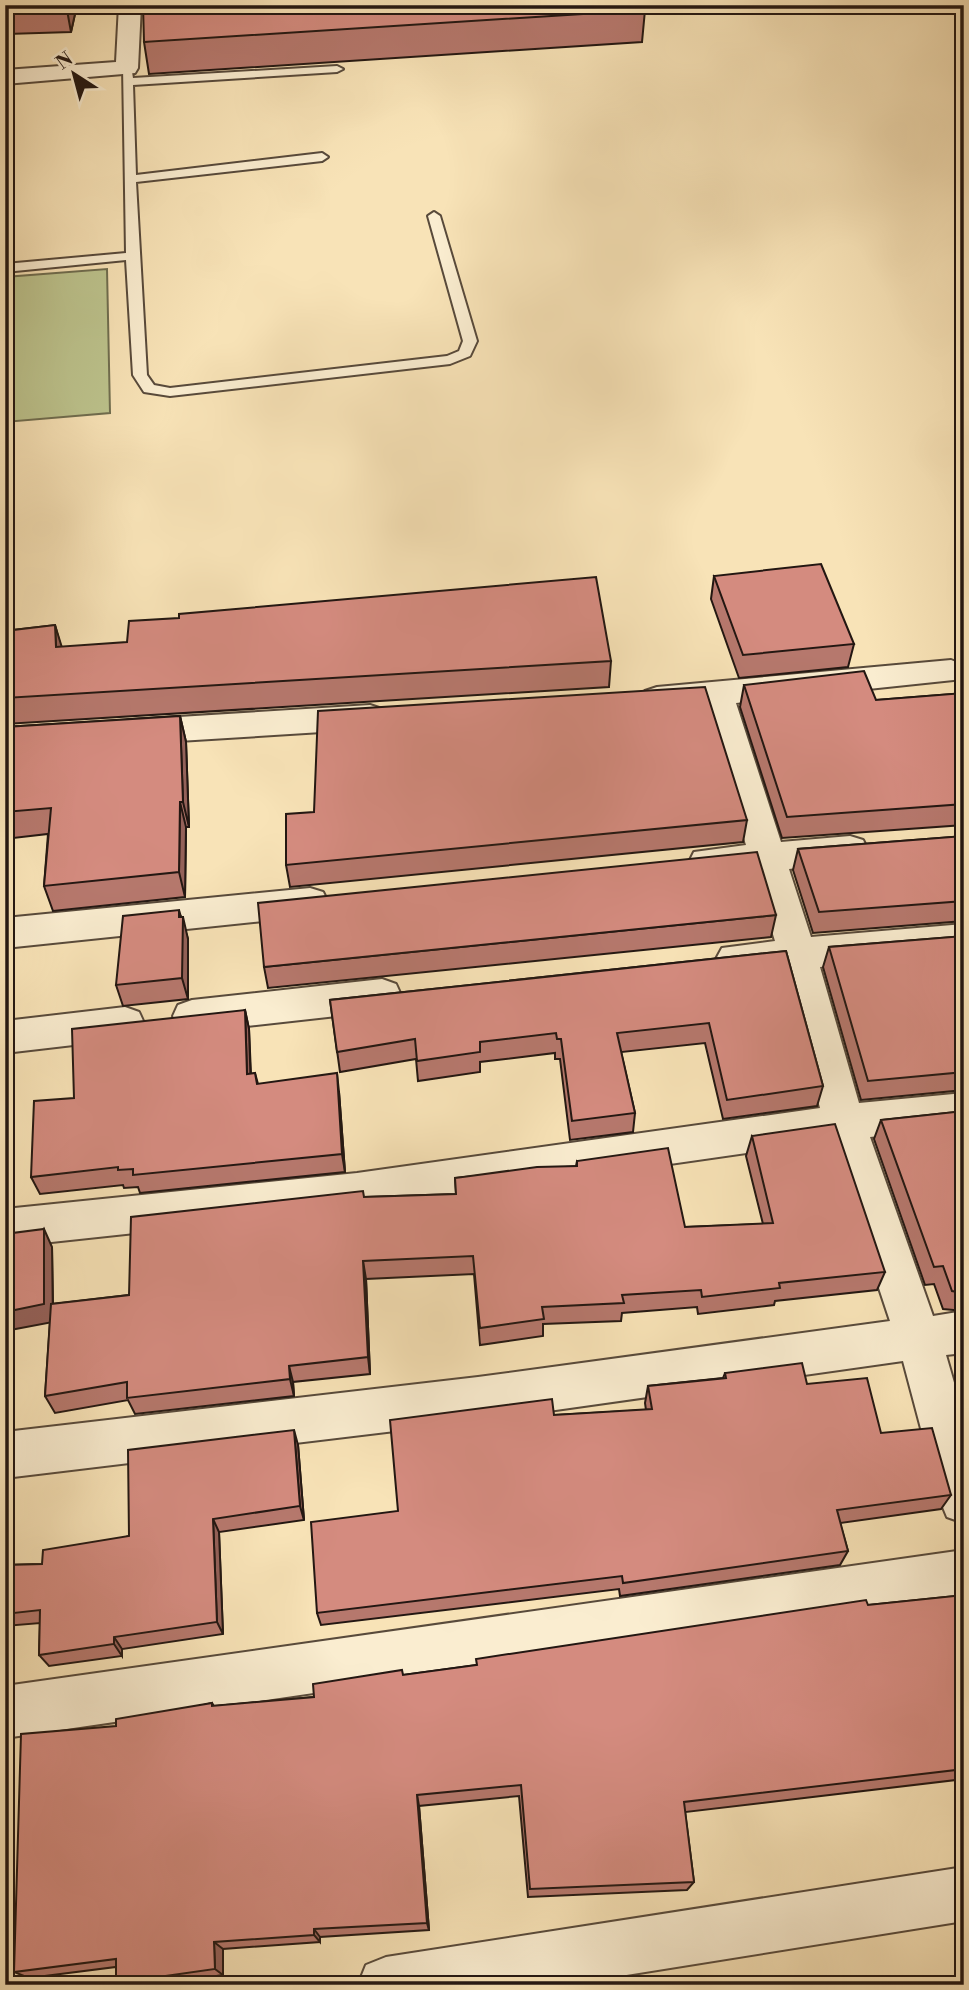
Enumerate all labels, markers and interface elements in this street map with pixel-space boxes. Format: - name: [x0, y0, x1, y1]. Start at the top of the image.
- north arrow: [38, 38, 108, 108]
- text: N: [51, 47, 78, 75]

